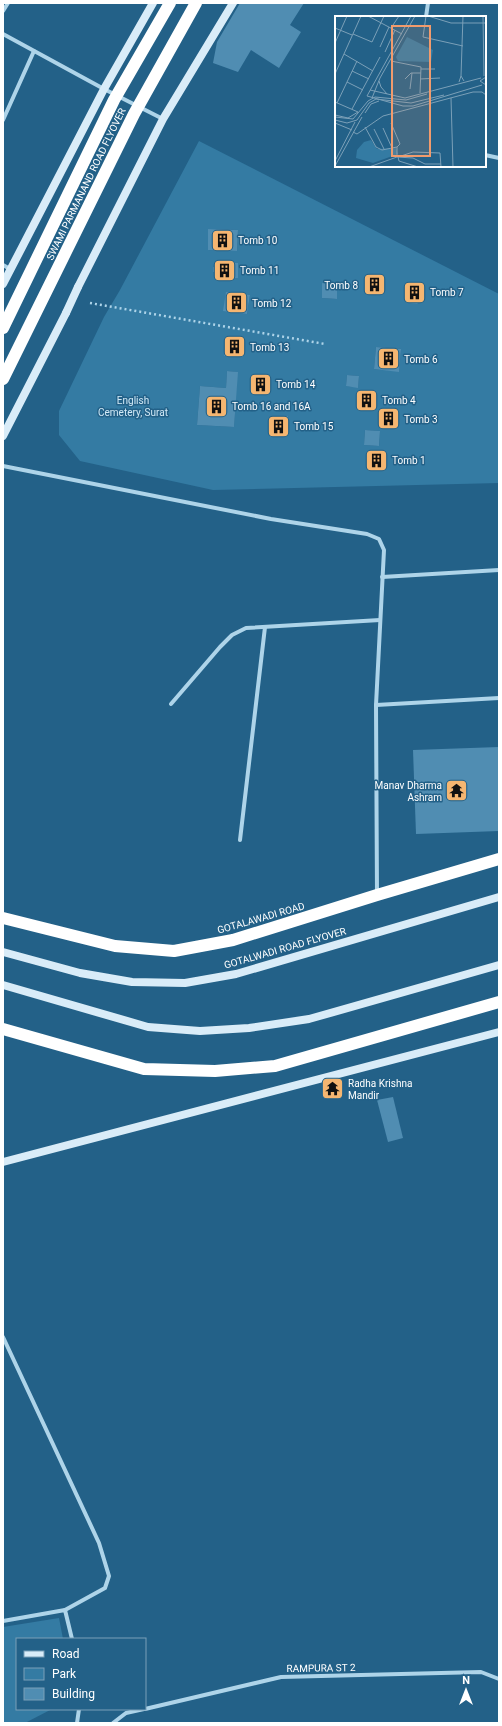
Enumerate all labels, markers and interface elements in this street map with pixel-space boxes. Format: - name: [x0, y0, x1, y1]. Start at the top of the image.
- inset map: [335, 16, 486, 167]
- street label: SWAMI PARMANAND ROAD FLYOVER: [44, 106, 128, 262]
- building icon: Tomb 10: [210, 227, 236, 253]
- place label: Tomb 10: [238, 235, 278, 246]
- building icon: Tomb 11: [212, 257, 238, 283]
- place label: Tomb 11: [240, 265, 279, 276]
- building icon: Tomb 8: [361, 272, 387, 298]
- building icon: Tomb 7: [401, 279, 427, 305]
- place label: Tomb 8: [324, 280, 358, 291]
- place label: Tomb 7: [430, 287, 464, 298]
- building icon: Tomb 12: [224, 290, 250, 316]
- place label: Tomb 12: [252, 298, 292, 309]
- building icon: Tomb 13: [221, 334, 247, 360]
- place label: Tomb 13: [250, 342, 289, 353]
- building icon: Tomb 6: [375, 346, 401, 372]
- place label: Tomb 6: [404, 354, 438, 365]
- building icon: Tomb 14: [247, 371, 273, 397]
- place label: Tomb 14: [276, 379, 316, 390]
- building icon: Tomb 4: [353, 387, 379, 413]
- building icon: Tomb 16 and 16A: [204, 393, 230, 419]
- park label: English Cemetery, Surat: [98, 395, 168, 418]
- place label: Tomb 4: [382, 395, 416, 406]
- place label: Tomb 16 and 16A: [232, 401, 311, 412]
- building icon: Tomb 3: [376, 406, 402, 432]
- building icon: Tomb 15: [266, 413, 292, 439]
- place label: Tomb 3: [404, 414, 438, 425]
- place label: Tomb 15: [294, 421, 334, 432]
- building icon: Tomb 1: [364, 447, 390, 473]
- place label: Tomb 1: [392, 455, 426, 466]
- temple icon: Manav Dharma Ashram: [444, 778, 470, 804]
- place label: Manav Dharma Ashram: [375, 780, 442, 803]
- street label: GOTALAWADI ROAD: [216, 900, 306, 936]
- street label: GOTALWADI ROAD FLYOVER: [223, 925, 347, 971]
- temple icon: Radha Krishna Mandir: [319, 1076, 345, 1102]
- place label: Radha Krishna Mandir: [348, 1078, 412, 1101]
- legend: [16, 1638, 146, 1710]
- text: Road: [52, 1647, 80, 1661]
- street label: RAMPURA ST 2: [286, 1662, 356, 1674]
- text: Park: [52, 1667, 77, 1681]
- north arrow: [446, 1670, 486, 1710]
- text: N: [462, 1674, 470, 1687]
- text: Building: [52, 1687, 95, 1701]

